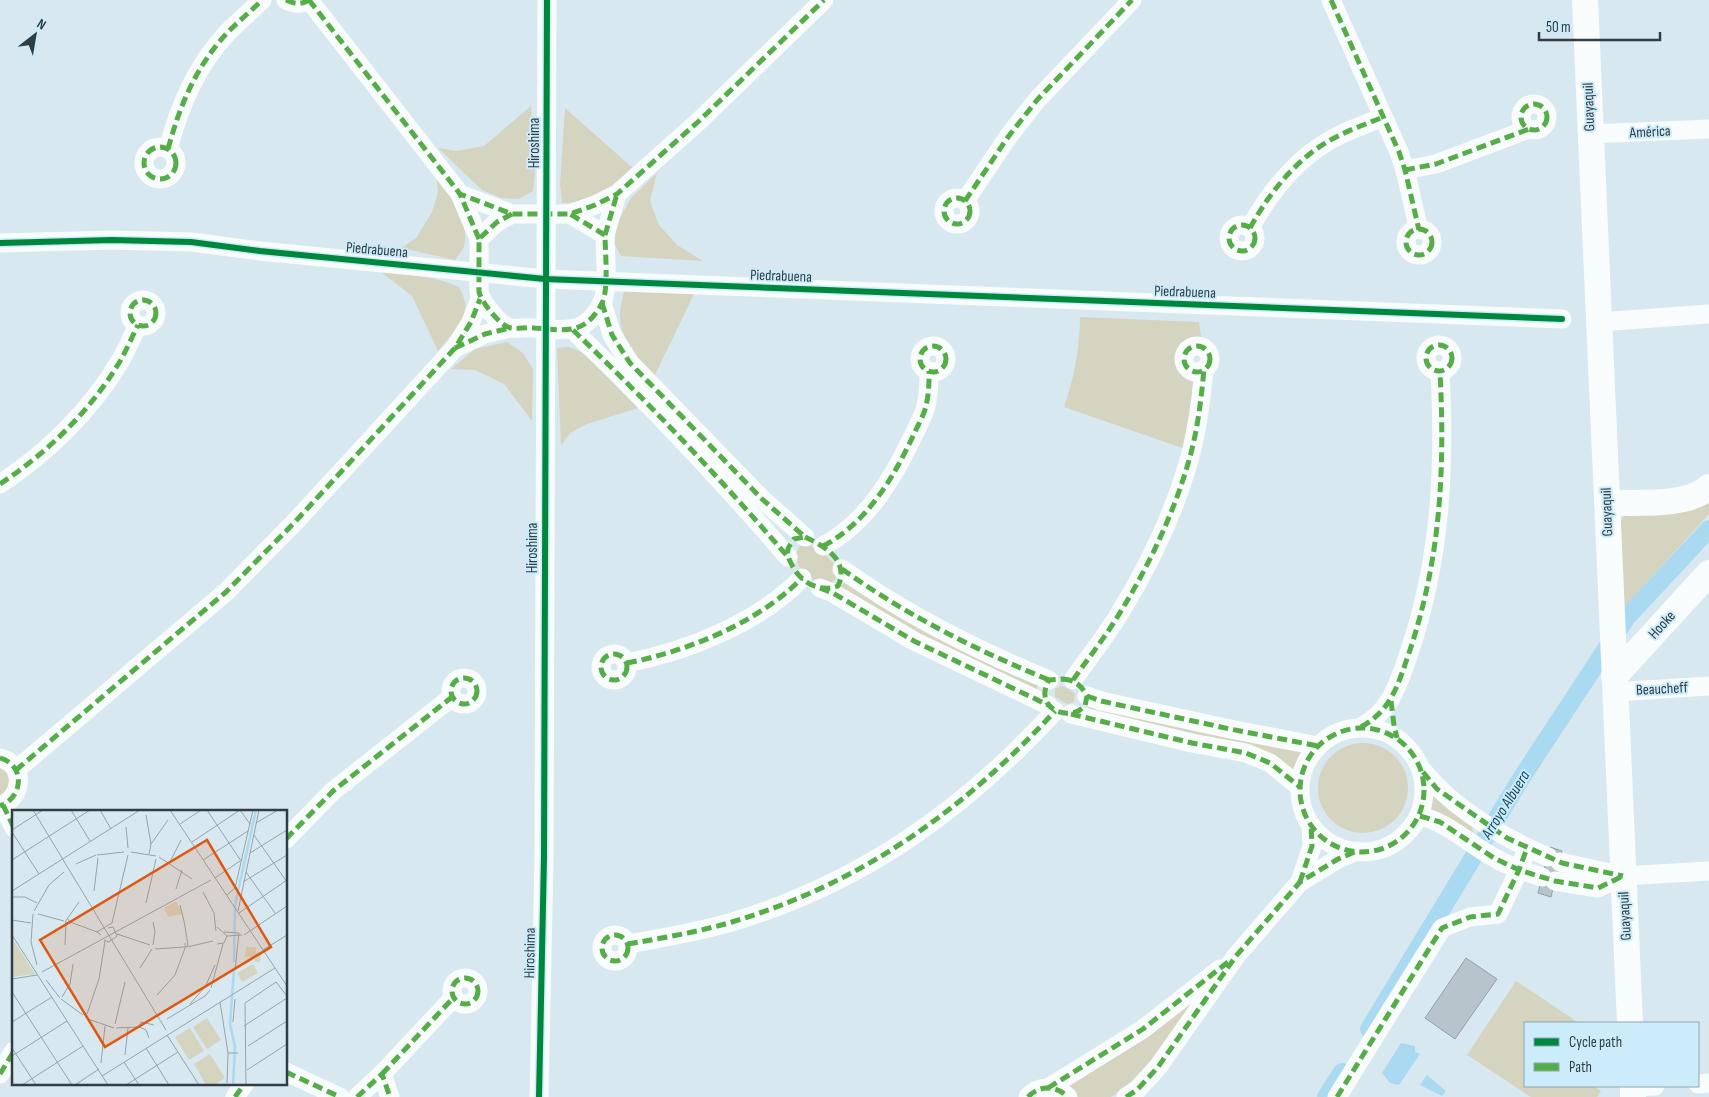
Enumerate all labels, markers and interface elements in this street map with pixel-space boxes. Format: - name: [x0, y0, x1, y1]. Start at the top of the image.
- north arrow: [10, 10, 60, 60]
- scale bar: [1539, 10, 1660, 42]
- text: N: [34, 15, 49, 33]
- text: 50 m: [1546, 18, 1571, 37]
- street label: Guayaquil: [1579, 82, 1599, 132]
- street label: Hiroshima: [525, 117, 544, 168]
- street label: América: [1628, 121, 1671, 143]
- street label: Piedrabuena: [345, 238, 409, 262]
- street label: Piedrabuena: [750, 265, 813, 287]
- street label: Piedrabuena: [1154, 281, 1217, 303]
- street label: Guayaquil: [1597, 487, 1617, 537]
- street label: Hiroshima: [523, 522, 542, 573]
- street label: Hooke: [1644, 607, 1680, 643]
- street label: Beaucheff: [1636, 678, 1689, 700]
- water label: Arroyo Albuera: [1477, 767, 1535, 843]
- inset map: [12, 810, 288, 1084]
- street label: Guayaquil: [1614, 891, 1636, 941]
- street label: Hiroshima: [520, 927, 540, 979]
- legend: [1524, 1022, 1699, 1087]
- text: Cycle path: [1569, 1033, 1622, 1052]
- text: Path: [1569, 1058, 1592, 1077]

